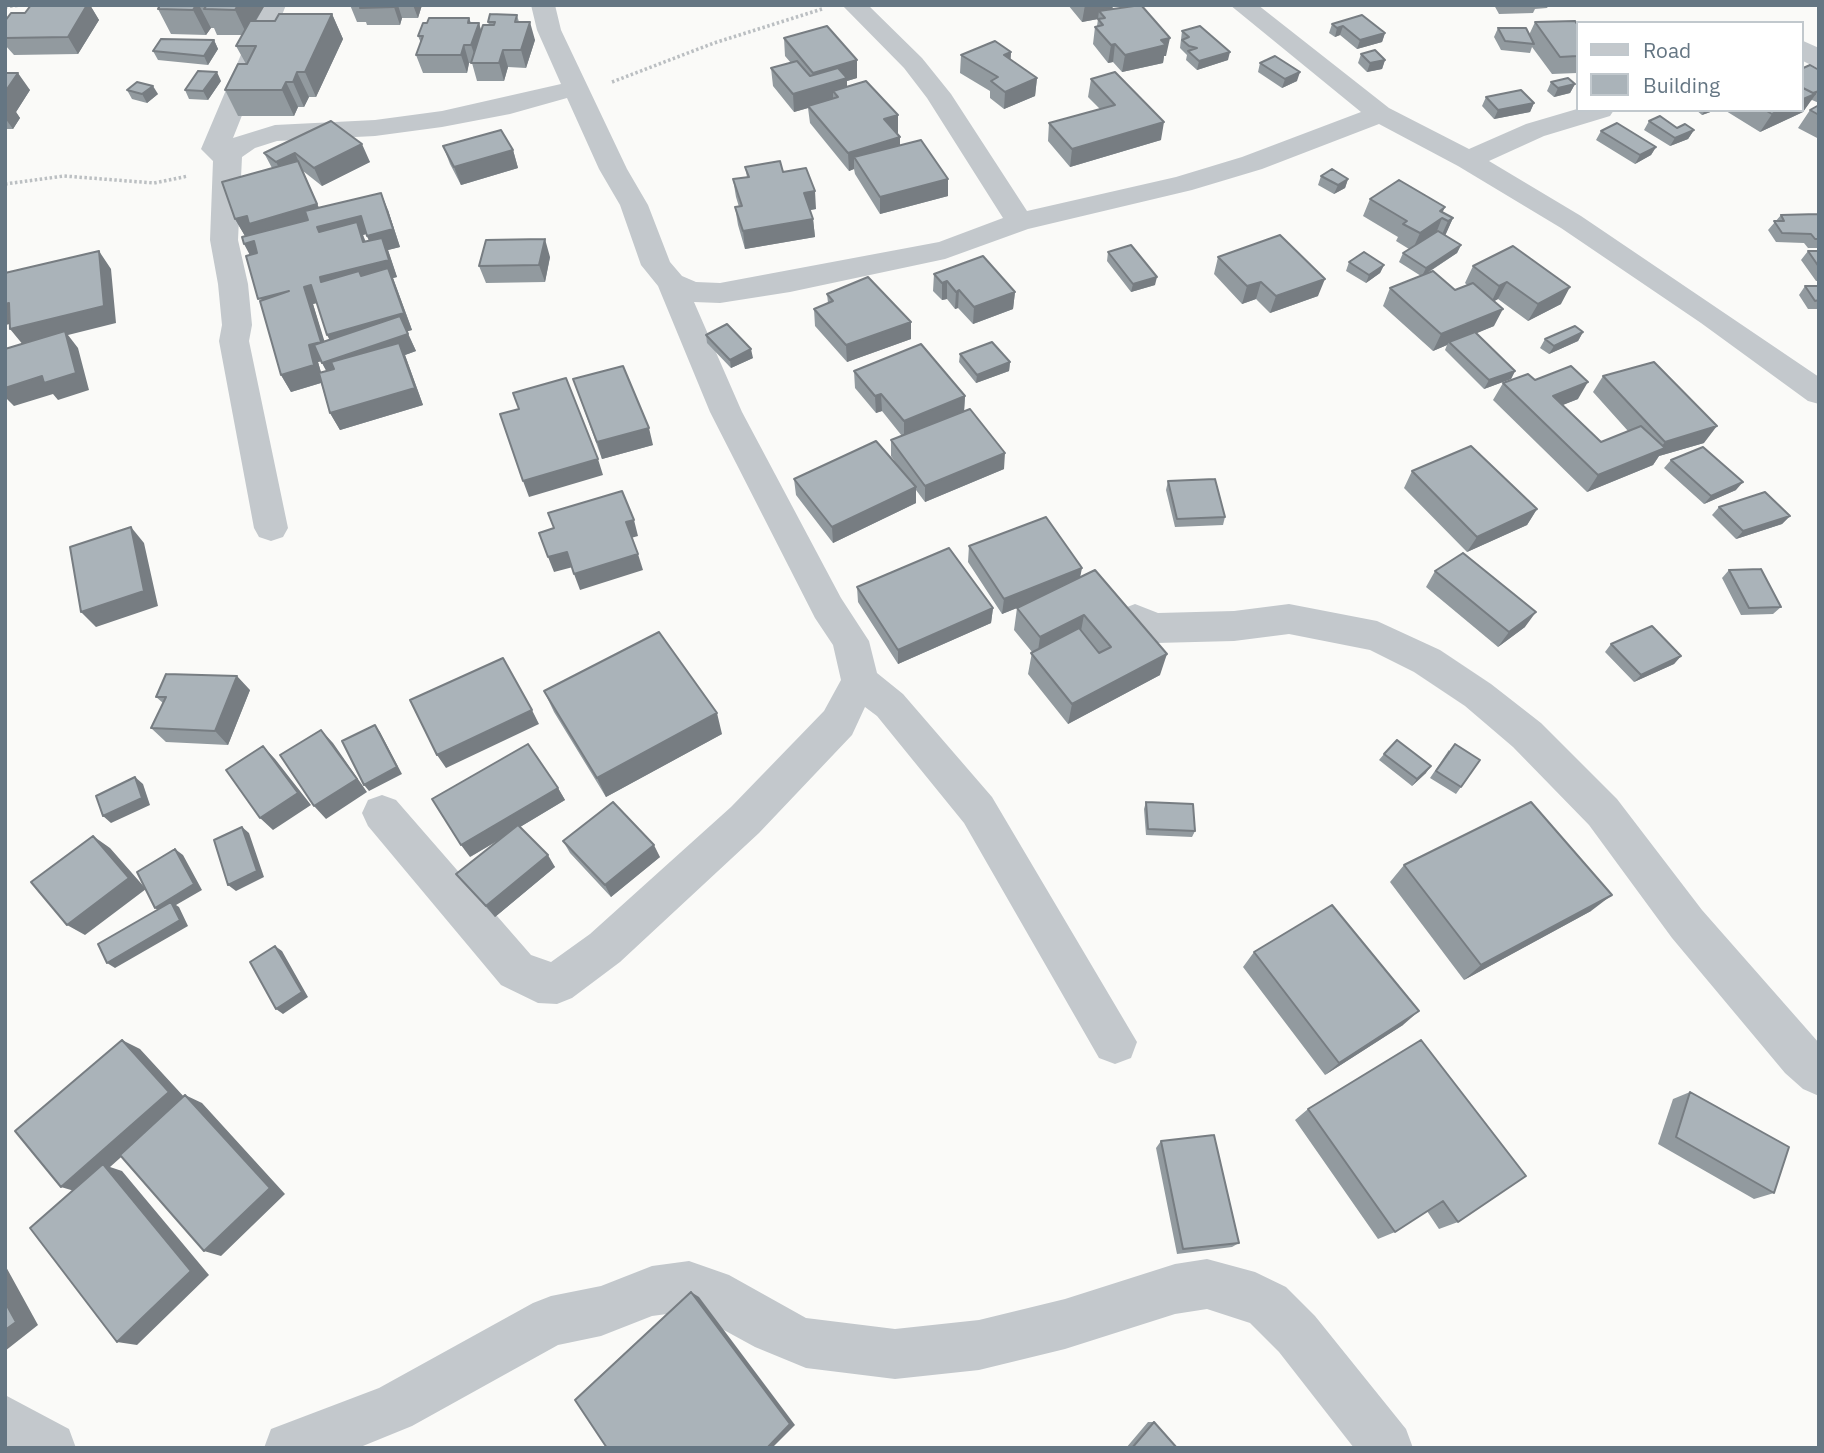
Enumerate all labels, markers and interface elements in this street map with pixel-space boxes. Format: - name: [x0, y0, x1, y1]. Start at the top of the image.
- legend: [1576, 21, 1803, 112]
- text: Road: [1643, 36, 1691, 64]
- text: Building: [1643, 71, 1720, 99]

